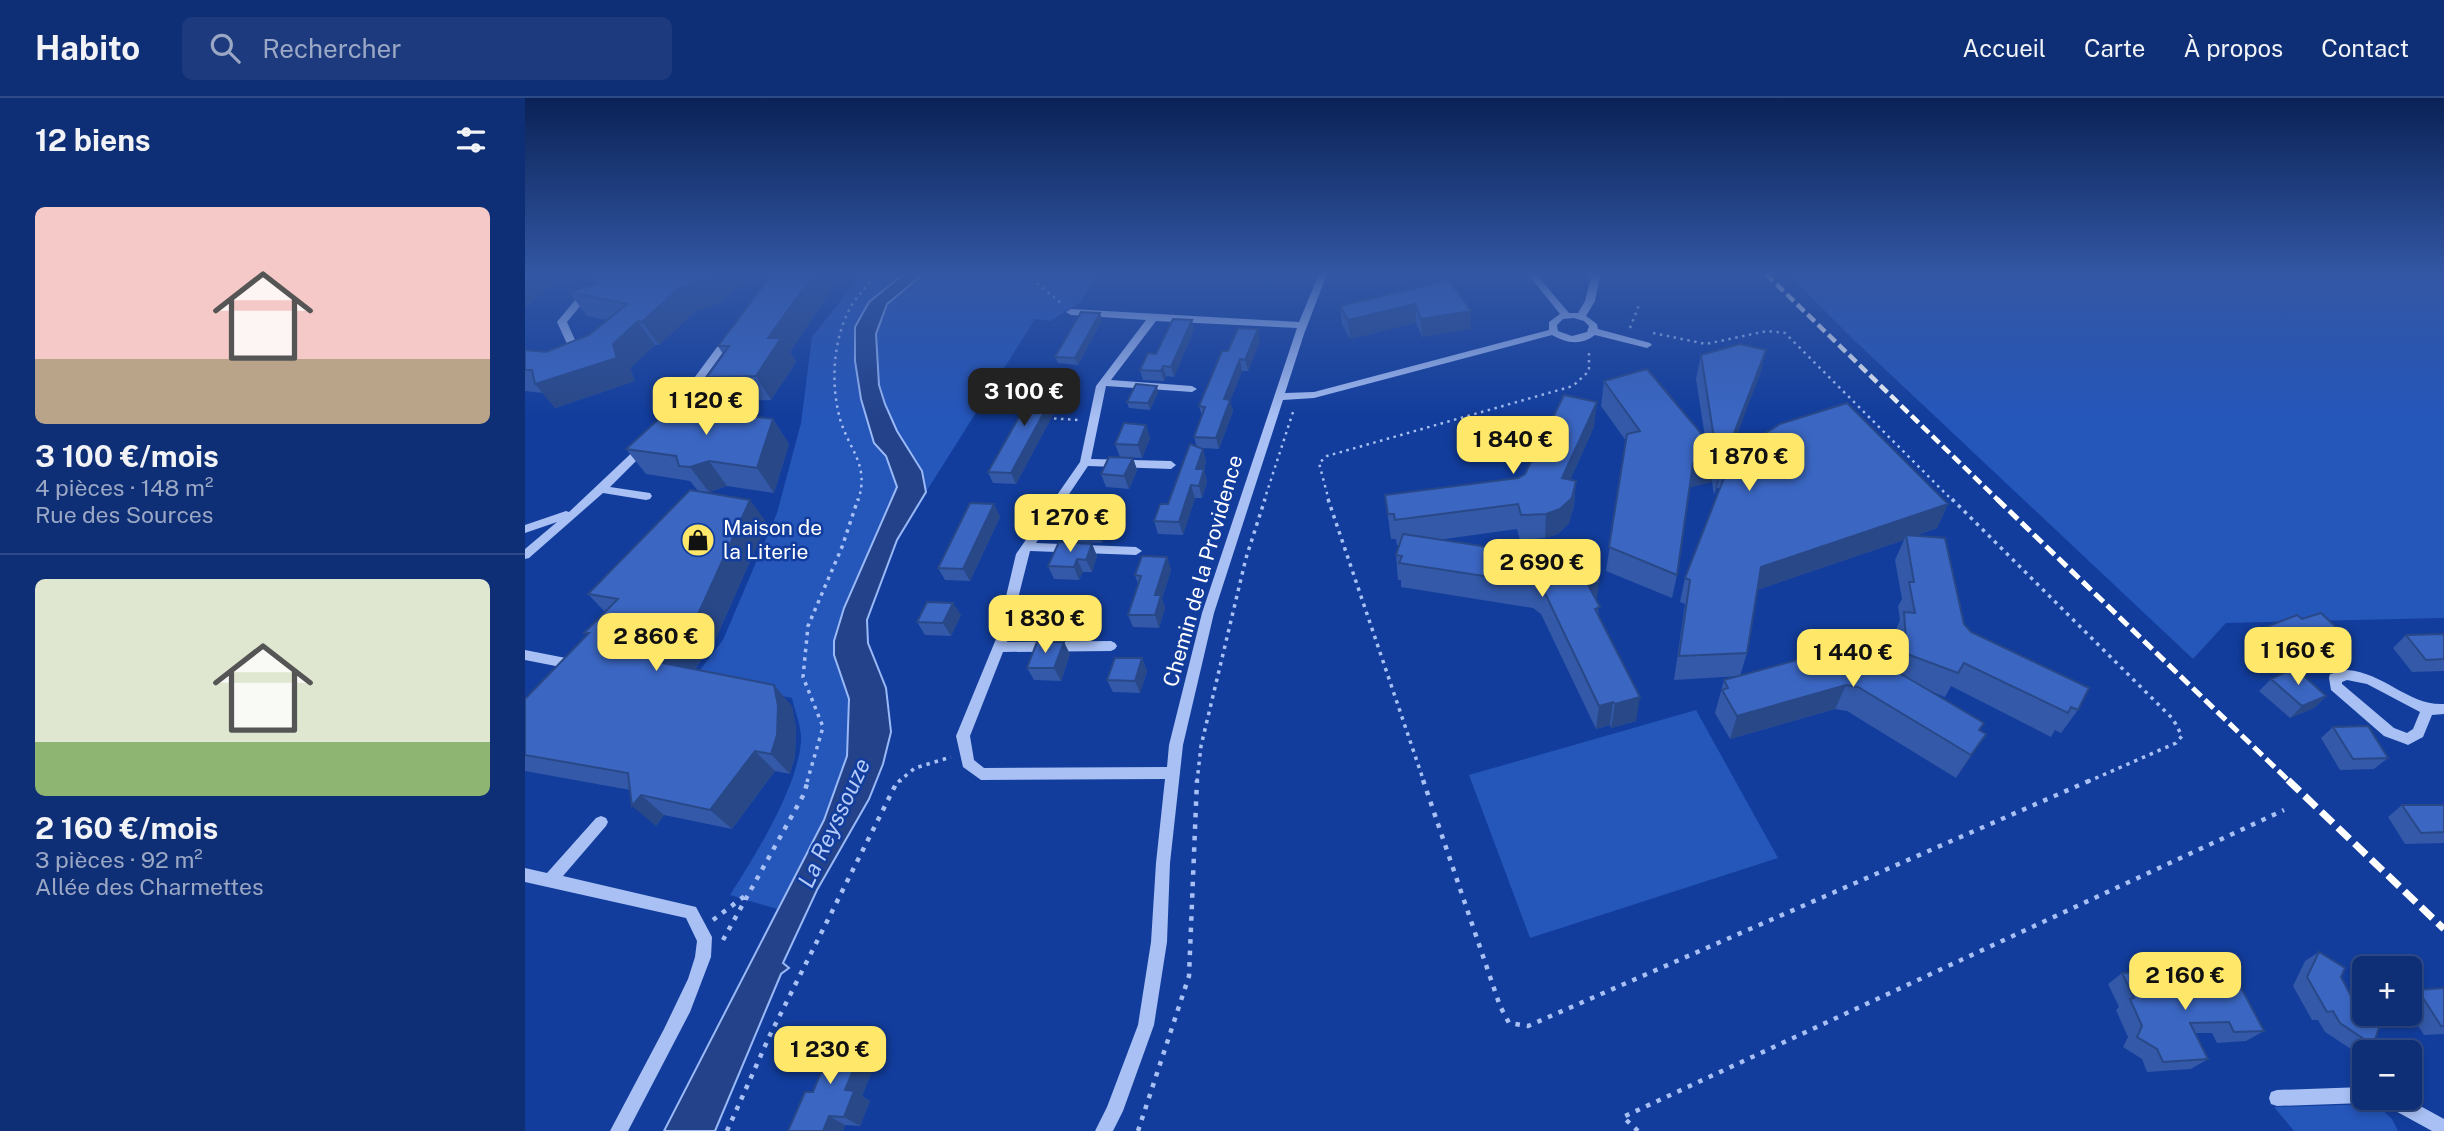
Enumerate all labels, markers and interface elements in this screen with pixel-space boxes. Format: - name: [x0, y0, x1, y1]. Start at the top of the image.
- search box: [182, 17, 672, 80]
- text: Habito: [35, 29, 140, 67]
- icon: search: [206, 29, 244, 67]
- text: Rechercher: [262, 33, 402, 64]
- text: Accueil: [1963, 34, 2046, 62]
- text: Carte: [2084, 34, 2145, 62]
- text: À propos: [2183, 34, 2283, 62]
- text: Contact: [2321, 34, 2409, 62]
- icon: filters: [452, 121, 490, 159]
- text: 12 biens: [35, 122, 151, 158]
- icon: home: [200, 253, 326, 379]
- pin: 3 100 €: [959, 368, 1089, 428]
- text: 3 100 €: [984, 377, 1064, 404]
- pin: 1 120 €: [641, 378, 771, 437]
- text: 1 120 €: [669, 386, 743, 413]
- pin: 1 840 €: [1448, 416, 1578, 476]
- text: 1 840 €: [1473, 425, 1553, 452]
- pin: 1 870 €: [1684, 434, 1814, 493]
- text: 3 100 €/mois: [35, 438, 219, 474]
- text: 1 870 €: [1709, 442, 1789, 469]
- street label: Chemin de la Providence: [1157, 452, 1248, 690]
- text: 4 pièces · 148 m²: [35, 474, 213, 501]
- pin: 1 270 €: [1005, 494, 1135, 554]
- text: Rue des Sources: [35, 501, 213, 528]
- text: 1 270 €: [1031, 503, 1109, 530]
- place label: Maison de la Literie: [723, 515, 822, 564]
- shop icon: Maison de la Literie: [679, 521, 717, 559]
- pin: 2 690 €: [1477, 540, 1607, 599]
- text: 2 690 €: [1500, 548, 1585, 575]
- pin: 1 830 €: [980, 596, 1110, 655]
- text: 1 830 €: [1005, 604, 1085, 631]
- pin: 2 860 €: [591, 614, 721, 673]
- text: 2 860 €: [613, 622, 699, 649]
- icon: home: [200, 625, 326, 751]
- pin: 1 160 €: [2233, 628, 2363, 687]
- pin: 1 440 €: [1788, 630, 1918, 689]
- text: 1 160 €: [2261, 636, 2336, 663]
- text: 1 440 €: [1813, 638, 1893, 665]
- water label: La Reyssouze: [792, 754, 875, 892]
- text: 2 160 €/mois: [35, 810, 218, 846]
- text: 3 pièces · 92 m²: [35, 846, 203, 873]
- text: Allée des Charmettes: [35, 873, 264, 900]
- pin: 2 160 €: [2120, 953, 2250, 1012]
- map controls: [2352, 956, 2422, 1110]
- button: +: [2352, 956, 2422, 1026]
- text: 2 160 €: [2145, 961, 2225, 988]
- pin: 1 230 €: [765, 1026, 895, 1086]
- text: 1 230 €: [790, 1035, 870, 1062]
- button: −: [2352, 1040, 2422, 1110]

